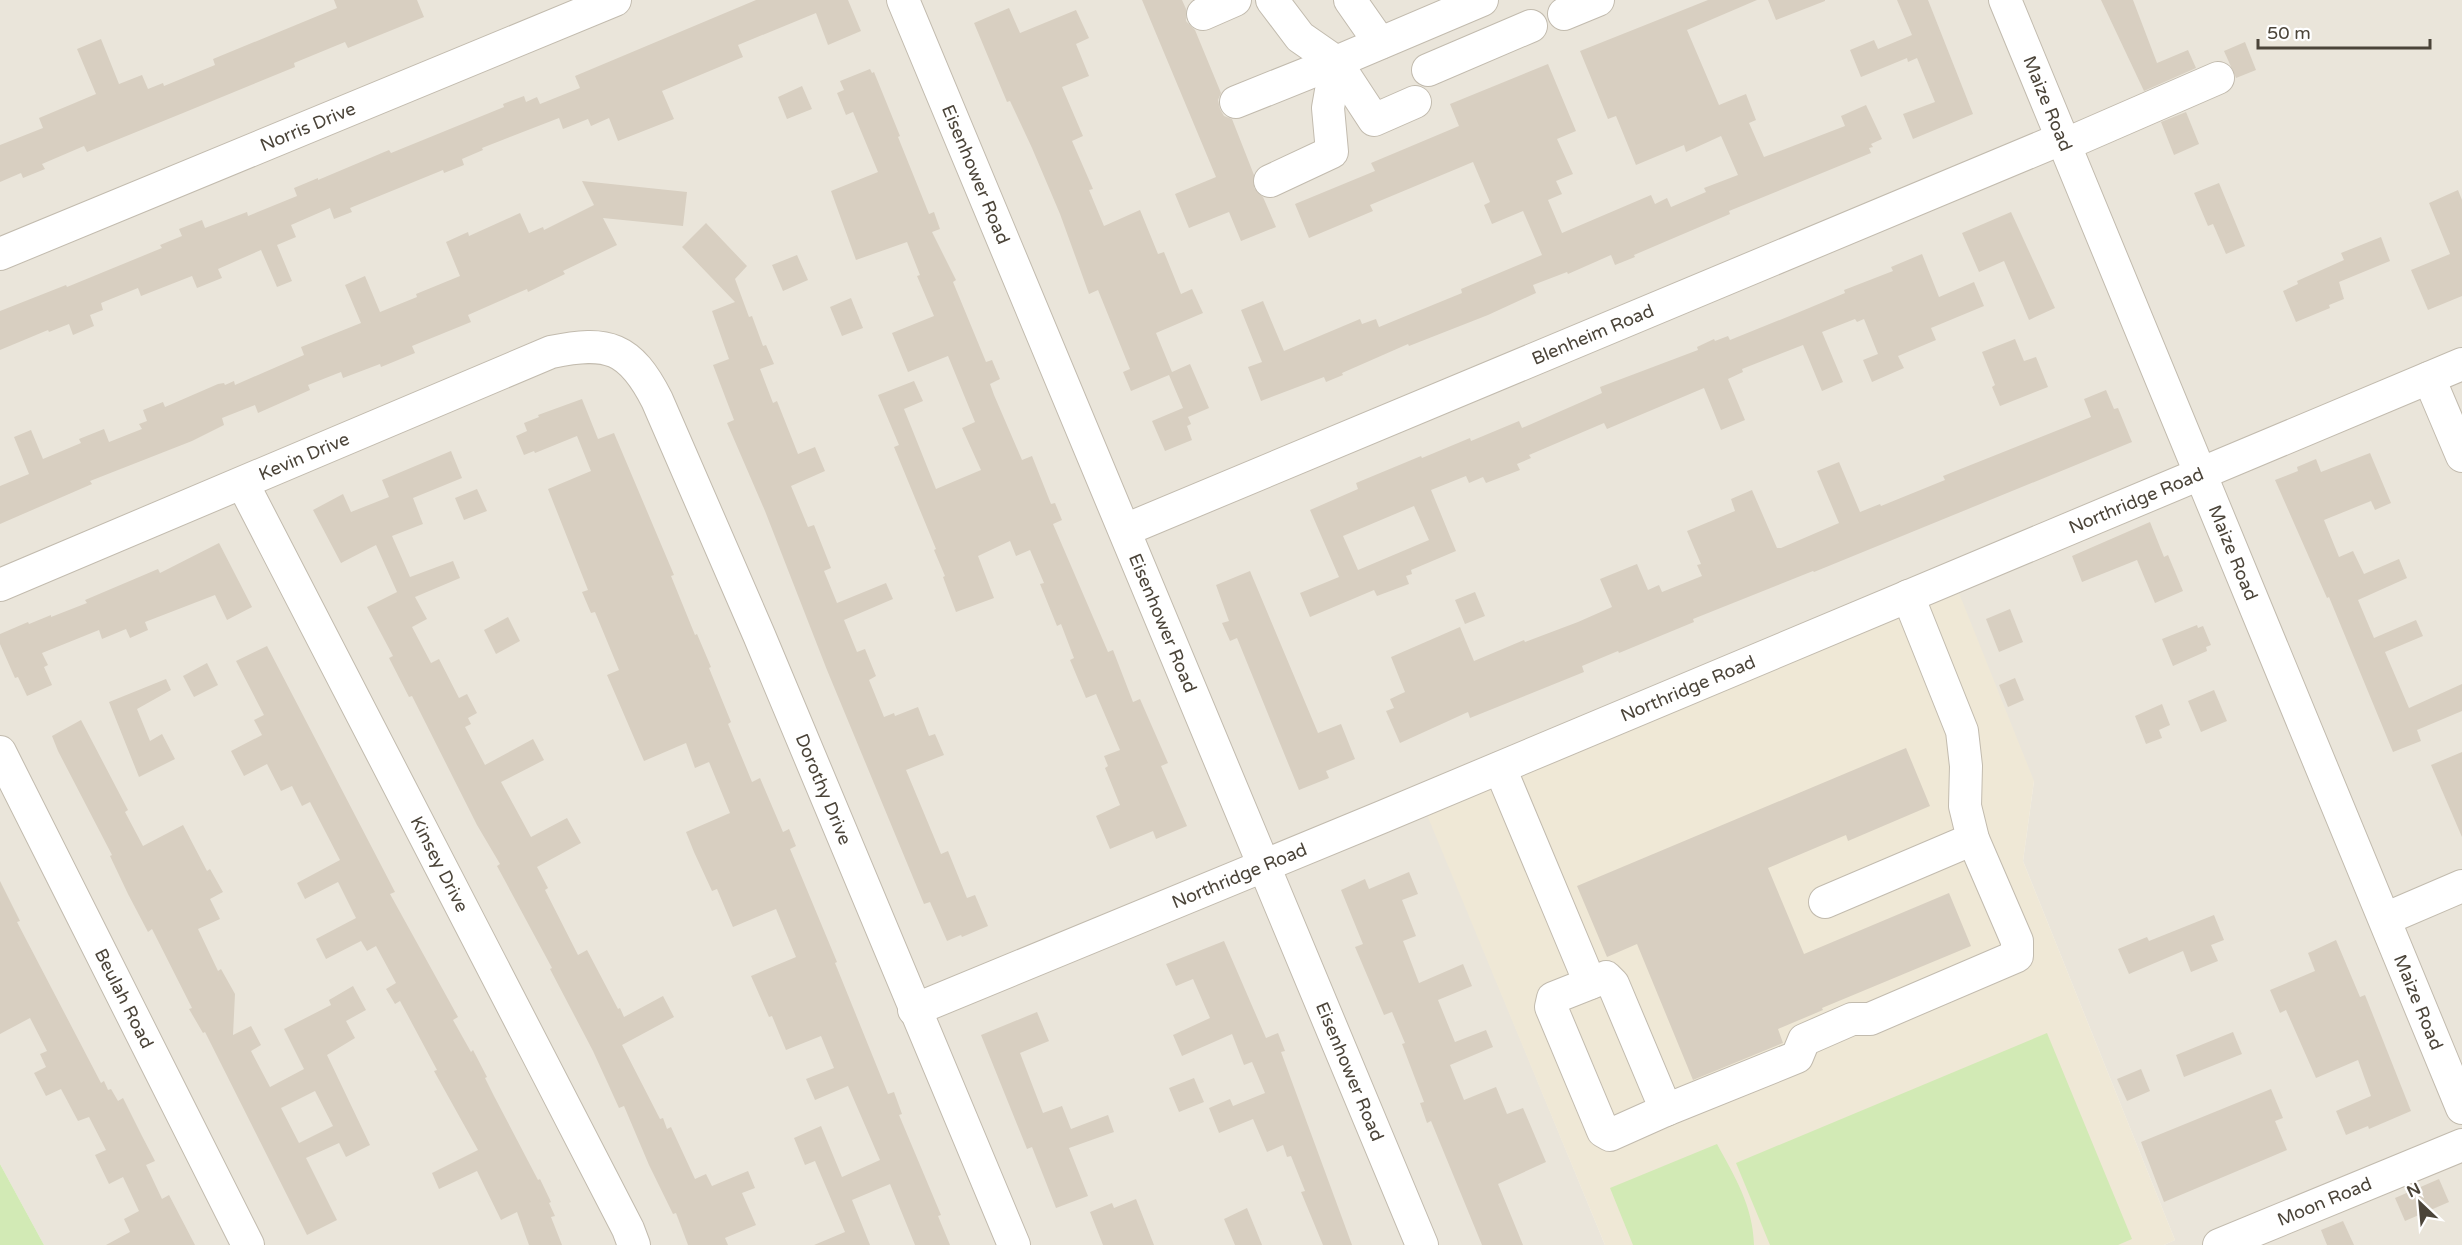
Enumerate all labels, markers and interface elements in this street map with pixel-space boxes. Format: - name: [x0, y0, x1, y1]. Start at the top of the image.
- scale bar: [2258, 12, 2430, 50]
- text: 50 m: [2267, 22, 2311, 44]
- street label: Maize Road: [2018, 53, 2077, 154]
- street label: Norris Drive: [257, 97, 359, 156]
- street label: Eisenhower Road: [937, 102, 1014, 247]
- street label: Blenheim Road: [1529, 299, 1657, 370]
- street label: Kevin Drive: [255, 428, 353, 485]
- street label: Northridge Road: [2065, 463, 2207, 539]
- street label: Maize Road: [2204, 502, 2262, 604]
- street label: Eisenhower Road: [1124, 550, 1201, 696]
- street label: Northridge Road: [1617, 651, 1759, 727]
- street label: Dorothy Drive: [791, 731, 856, 848]
- street label: Kinsey Drive: [406, 813, 473, 916]
- street label: Northridge Road: [1169, 838, 1310, 913]
- street label: Beulah Road: [90, 945, 158, 1052]
- street label: Maize Road: [2389, 951, 2448, 1053]
- street label: Eisenhower Road: [1311, 999, 1388, 1145]
- street label: Moon Road: [2274, 1172, 2375, 1231]
- north arrow: [2390, 1173, 2450, 1233]
- text: N: [2404, 1179, 2424, 1202]

